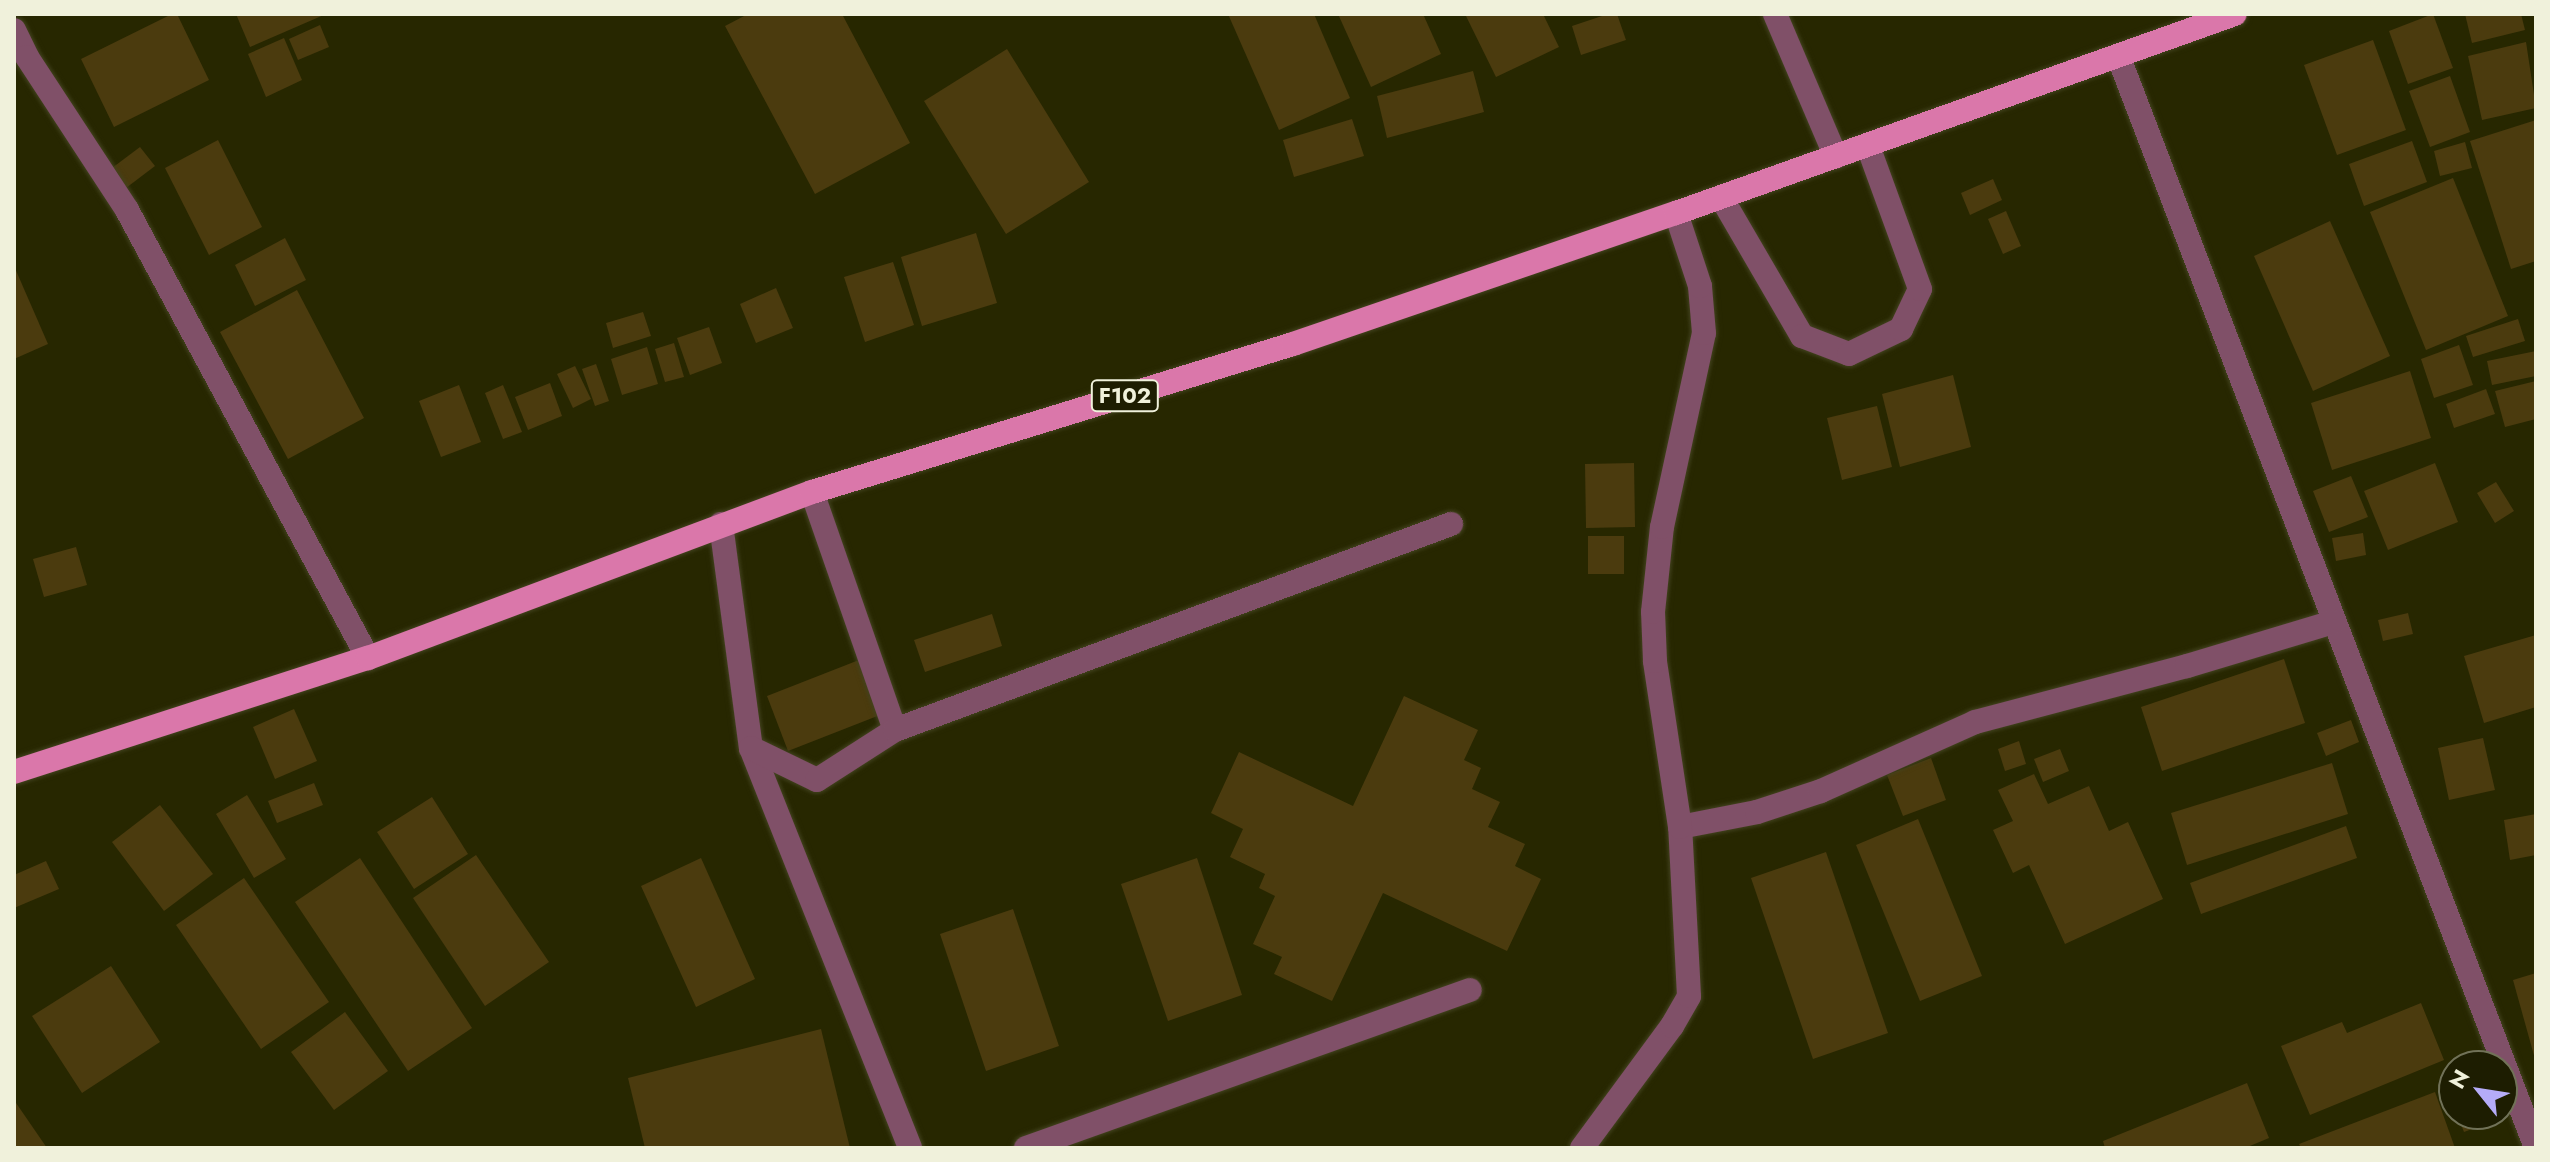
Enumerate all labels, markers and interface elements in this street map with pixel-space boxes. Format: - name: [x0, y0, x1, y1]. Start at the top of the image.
- road number: F102: [1089, 378, 1161, 414]
- north arrow: [2438, 1050, 2518, 1130]
- text: N: [2441, 1063, 2477, 1095]

